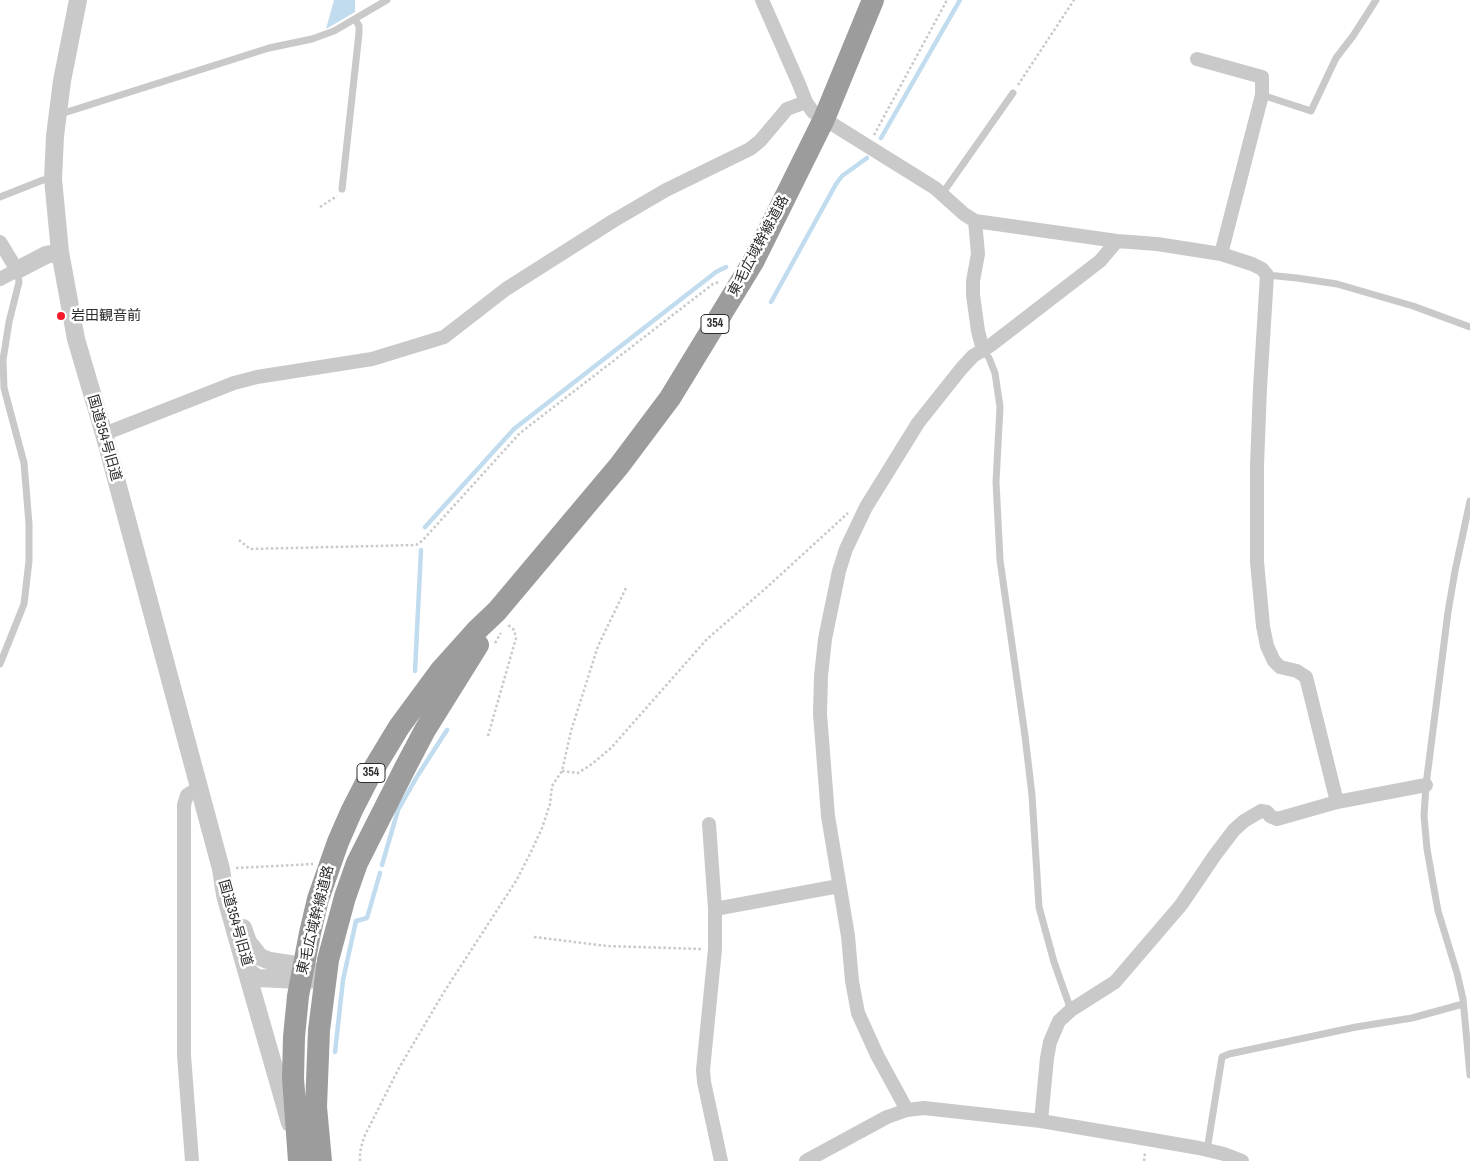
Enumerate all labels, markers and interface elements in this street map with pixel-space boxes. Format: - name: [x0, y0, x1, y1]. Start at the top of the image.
- street label: 東毛広域幹線道路: [725, 193, 793, 299]
- place label: 岩田観音前: [71, 308, 141, 324]
- marker: 岩田観音前: [55, 310, 67, 322]
- road number: 354: [701, 314, 729, 334]
- street label: 国道354号旧道: [84, 393, 124, 483]
- road number: 354: [357, 764, 385, 782]
- street label: 東毛広域幹線道路: [294, 864, 338, 976]
- street label: 国道354号旧道: [215, 878, 255, 968]

